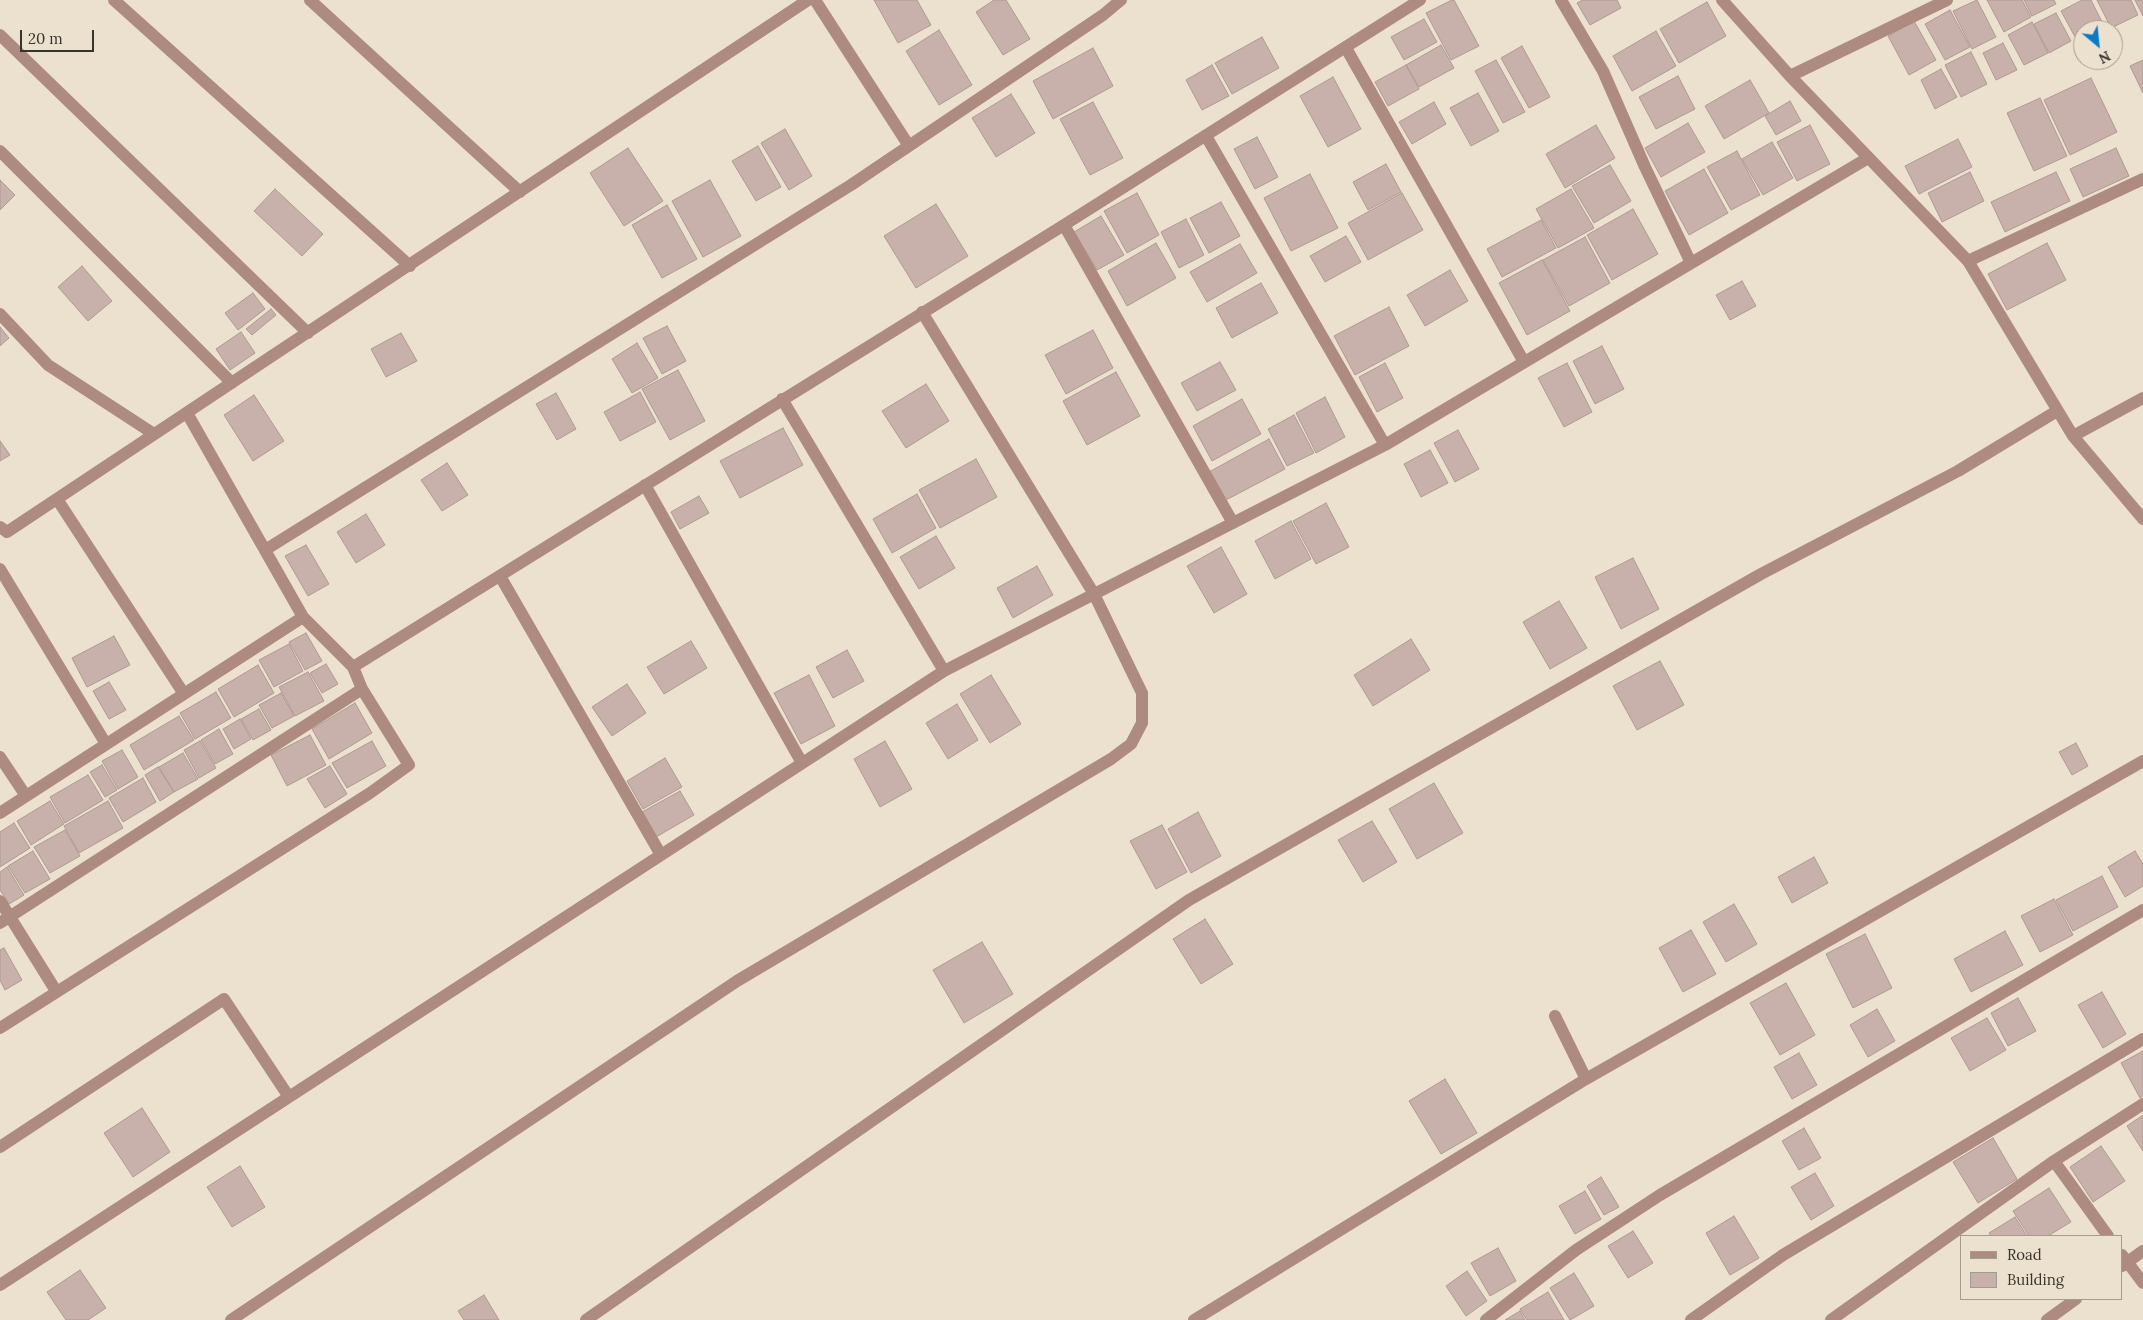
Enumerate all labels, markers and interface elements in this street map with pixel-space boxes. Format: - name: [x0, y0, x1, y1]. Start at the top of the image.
- scale bar: [22, 20, 96, 52]
- north arrow: [2073, 20, 2123, 70]
- text: 20 m: [28, 29, 63, 48]
- text: N: [2096, 47, 2114, 68]
- legend: [1960, 1235, 2123, 1300]
- text: Road: [2007, 1245, 2042, 1264]
- text: Building: [2007, 1270, 2064, 1289]

